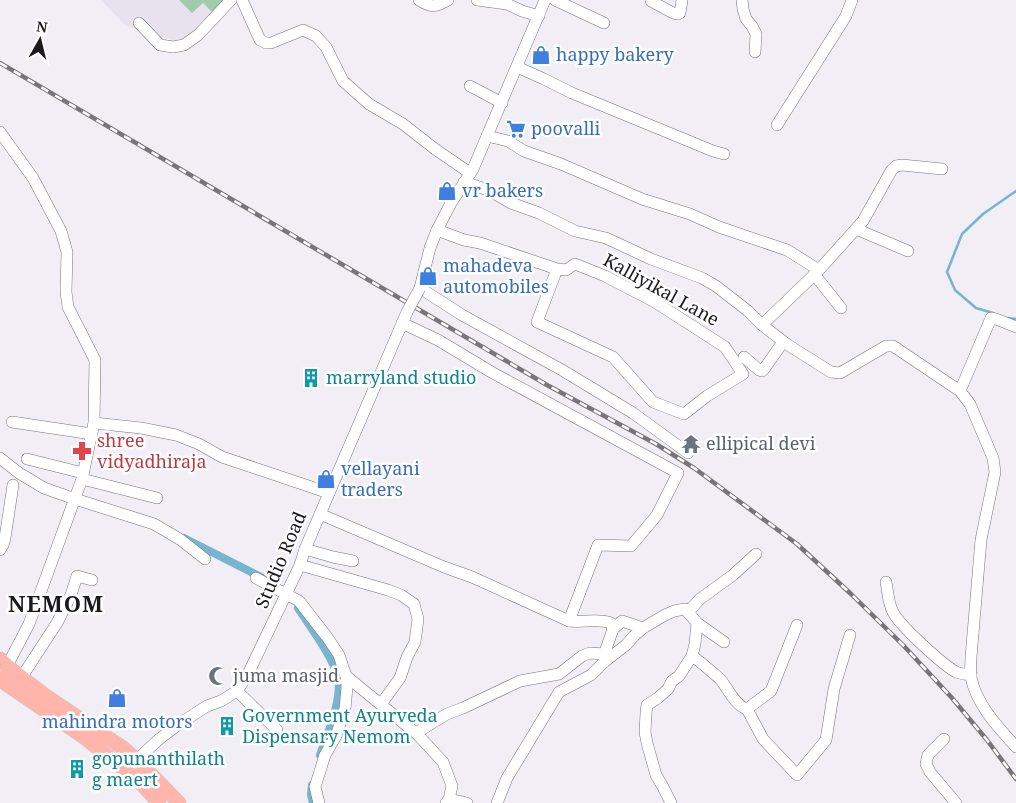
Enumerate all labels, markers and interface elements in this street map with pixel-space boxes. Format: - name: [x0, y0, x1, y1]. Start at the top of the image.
- north arrow: [15, 15, 65, 65]
- text: N: [35, 16, 49, 37]
- place label: happy bakery: [556, 42, 675, 66]
- shop icon: happy bakery: [530, 44, 552, 66]
- place label: poovalli: [531, 116, 601, 140]
- supermarket icon: poovalli: [505, 118, 527, 140]
- place label: vr bakers: [462, 178, 543, 202]
- shop icon: vr bakers: [436, 180, 458, 202]
- street label: Kalliyikal Lane: [599, 247, 724, 331]
- place label: mahadeva automobiles: [443, 253, 549, 298]
- shop icon: mahadeva automobiles: [417, 265, 439, 287]
- place label: marryland studio: [326, 365, 476, 389]
- building icon: marryland studio: [300, 367, 322, 389]
- place label: shree vidyadhiraja: [97, 428, 207, 473]
- place label: ellipical devi: [706, 431, 816, 455]
- temple icon: ellipical devi: [680, 433, 702, 455]
- pharmacy icon: shree vidyadhiraja: [71, 440, 93, 462]
- place label: vellayani traders: [341, 456, 420, 501]
- shop icon: vellayani traders: [315, 468, 337, 490]
- street label: Studio Road: [249, 508, 311, 612]
- district label: NEMOM: [8, 588, 104, 618]
- place label: juma masjid: [232, 663, 339, 687]
- mosque icon: juma masjid: [207, 665, 229, 687]
- shop icon: mahindra motors: [106, 687, 128, 709]
- place label: Government Ayurveda Dispensary Nemom: [242, 703, 438, 748]
- place label: mahindra motors: [42, 709, 192, 733]
- building icon: Government Ayurveda Dispensary Nemom: [216, 715, 238, 737]
- place label: gopunanthilath g maert: [92, 746, 225, 791]
- building icon: gopunanthilath g maert: [66, 758, 88, 780]

